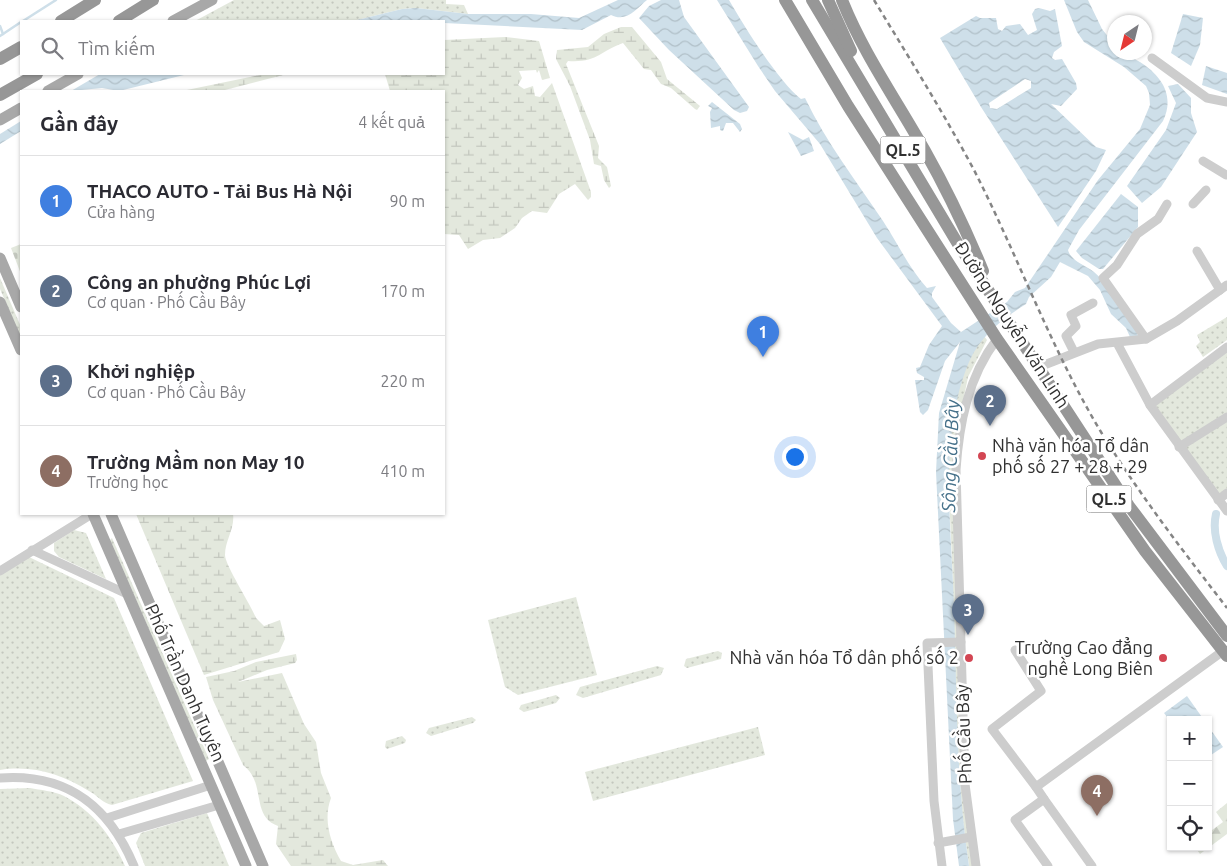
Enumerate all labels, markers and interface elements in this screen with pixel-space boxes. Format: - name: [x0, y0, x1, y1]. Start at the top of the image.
- north arrow: [1107, 15, 1152, 60]
- search box: [20, 20, 445, 75]
- icon: search: [38, 34, 66, 62]
- text: Tìm kiếm: [78, 37, 155, 59]
- text: Gần đây: [40, 111, 118, 135]
- text: 4 kết quả: [358, 113, 425, 131]
- road number: QL.5: [880, 136, 926, 164]
- text: THACO AUTO - Tải Bus Hà Nội: [87, 180, 352, 202]
- text: 1: [51, 192, 61, 210]
- text: 90 m: [389, 192, 425, 210]
- text: Cửa hàng: [87, 203, 155, 221]
- street label: Đường Nguyễn Văn Linh: [952, 236, 1076, 411]
- text: Công an phường Phúc Lợi: [87, 271, 311, 293]
- text: 2: [51, 282, 61, 300]
- text: 170 m: [380, 282, 425, 300]
- text: Cơ quan · Phố Cầu Bây: [87, 293, 246, 311]
- pin: 1: [747, 316, 779, 357]
- text: Khởi nghiệp: [87, 360, 195, 382]
- text: 3: [51, 372, 61, 390]
- text: 220 m: [380, 372, 425, 390]
- text: Cơ quan · Phố Cầu Bây: [87, 383, 246, 401]
- pin: 2: [974, 385, 1006, 426]
- water label: Sông Cầu Bây: [935, 398, 963, 514]
- place label: Nhà văn hóa Tổ dân phố số 27 + 28 + 29: [992, 435, 1149, 476]
- your location: [782, 444, 808, 470]
- marker: Nhà văn hóa Tổ dân phố số 27 + 28 + 29: [976, 450, 988, 462]
- text: Trường Mầm non May 10: [87, 451, 304, 473]
- text: 4: [51, 462, 61, 480]
- text: 410 m: [380, 462, 425, 480]
- text: Trường học: [87, 473, 168, 491]
- road number: QL.5: [1086, 486, 1132, 512]
- pin: 3: [952, 594, 984, 635]
- street label: Phố Trần Danh Tuyên: [142, 600, 232, 765]
- place label: Trường Cao đẳng nghề Long Biên: [1015, 637, 1153, 678]
- place label: Nhà văn hóa Tổ dân phố số 2: [729, 645, 959, 667]
- marker: Nhà văn hóa Tổ dân phố số 2: [963, 652, 975, 664]
- marker: Trường Cao đẳng nghề Long Biên: [1157, 652, 1169, 664]
- street label: Phố Cầu Bây: [949, 684, 975, 784]
- map controls: [1167, 716, 1212, 851]
- button: +: [1167, 716, 1212, 761]
- button: −: [1167, 761, 1212, 806]
- pin: 4: [1081, 775, 1113, 816]
- button: locate: [1167, 806, 1212, 851]

